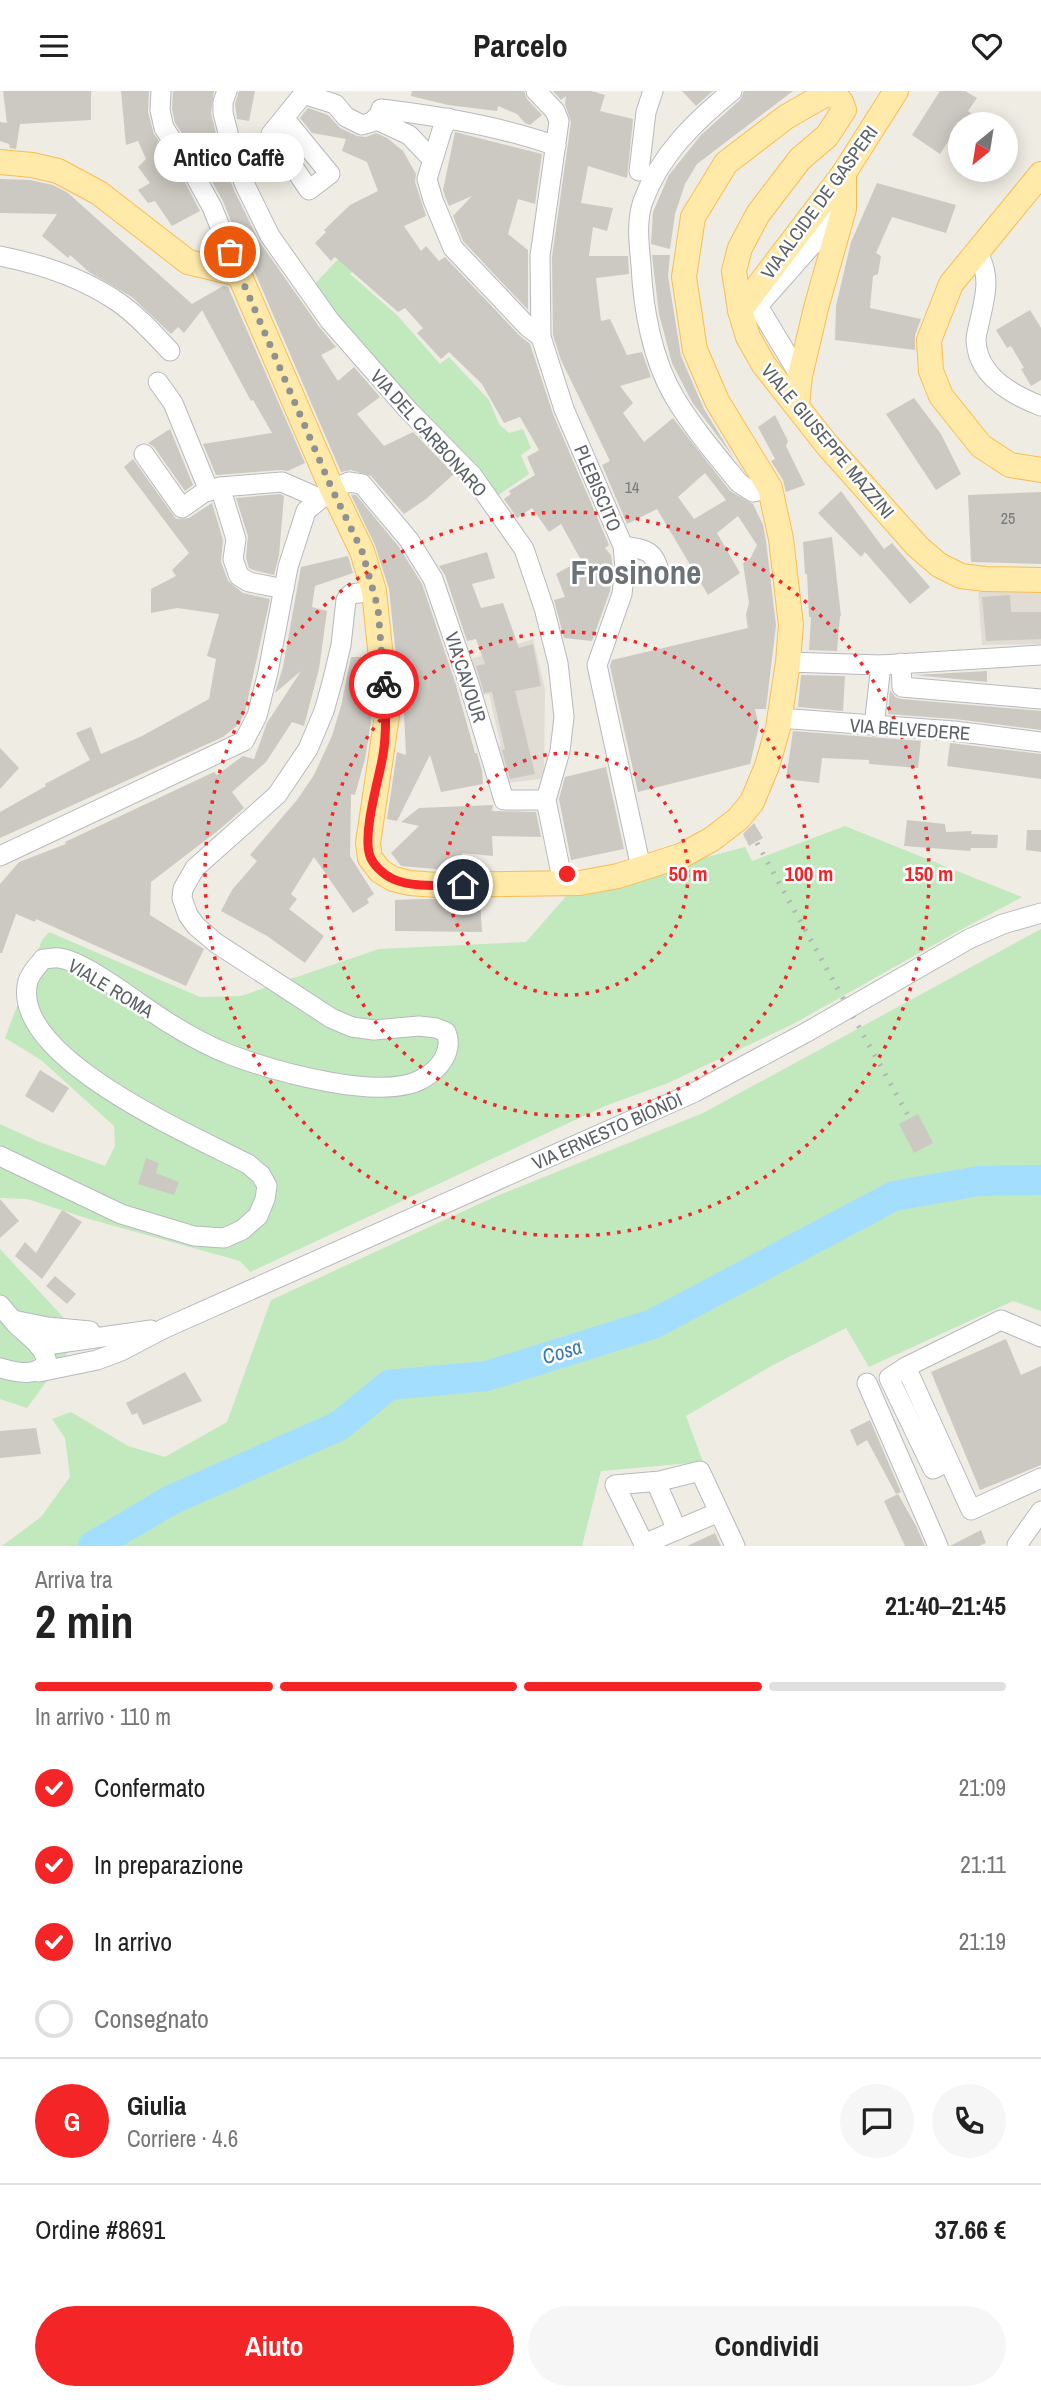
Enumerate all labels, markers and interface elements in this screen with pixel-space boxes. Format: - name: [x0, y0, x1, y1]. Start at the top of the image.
- text: Parcelo: [473, 24, 568, 67]
- icon: menu: [35, 27, 73, 65]
- icon: heart: [968, 27, 1006, 65]
- north arrow: [948, 112, 1018, 182]
- map controls: [948, 112, 1018, 182]
- street label: VIA ALCIDE DE GASPERI: [755, 120, 883, 284]
- callout: Antico Caffè: [155, 133, 305, 182]
- text: Antico Caffè: [173, 142, 285, 173]
- pin: [200, 222, 260, 282]
- icon: bag: [211, 233, 249, 271]
- street label: VIALE GIUSEPPE MAZZINI: [755, 358, 901, 524]
- street label: VIA DEL CARBONARO: [365, 364, 493, 502]
- street label: PLEBISCITO: [568, 441, 628, 535]
- house number: 14: [625, 476, 639, 498]
- house number: 25: [1001, 507, 1015, 529]
- district label: Frosinone: [571, 550, 701, 594]
- street label: VIA CAVOUR: [439, 628, 493, 726]
- courier: [349, 649, 419, 719]
- icon: bike: [365, 665, 403, 703]
- street label: VIA BELVEDERE: [849, 712, 971, 746]
- pin: [433, 855, 493, 915]
- text: 50 m: [668, 859, 708, 888]
- text: 100 m: [785, 859, 833, 888]
- text: 150 m: [905, 859, 953, 888]
- centre of rings: [555, 862, 579, 886]
- icon: home: [444, 866, 482, 904]
- street label: VIALE ROMA: [63, 952, 159, 1024]
- street label: VIA ERNESTO BIONDI: [528, 1086, 686, 1176]
- water label: Cosa: [538, 1332, 585, 1371]
- text: Arriva tra: [35, 1564, 113, 1595]
- text: 21:40–21:45: [885, 1588, 1006, 1623]
- text: 2 min: [35, 1590, 134, 1652]
- text: In arrivo · 110 m: [35, 1701, 171, 1732]
- icon: check: [35, 1769, 73, 1807]
- text: Confermato: [94, 1770, 205, 1805]
- text: 21:09: [959, 1772, 1006, 1803]
- icon: check: [35, 1846, 73, 1884]
- text: In preparazione: [94, 1847, 243, 1882]
- text: 21:11: [960, 1849, 1006, 1880]
- icon: check: [35, 1923, 73, 1961]
- text: In arrivo: [94, 1924, 172, 1959]
- text: 21:19: [959, 1926, 1006, 1957]
- text: Consegnato: [94, 2001, 209, 2036]
- button: chat: [840, 2084, 914, 2158]
- button: phone: [932, 2084, 1006, 2158]
- text: Giulia: [127, 2088, 186, 2123]
- text: G: [64, 2104, 80, 2139]
- text: Corriere · 4.6: [127, 2123, 238, 2154]
- text: Ordine #8691: [35, 2212, 165, 2247]
- text: 37.66 €: [935, 2212, 1006, 2247]
- button: Aiuto: [35, 2306, 514, 2386]
- button: Condividi: [528, 2306, 1006, 2386]

